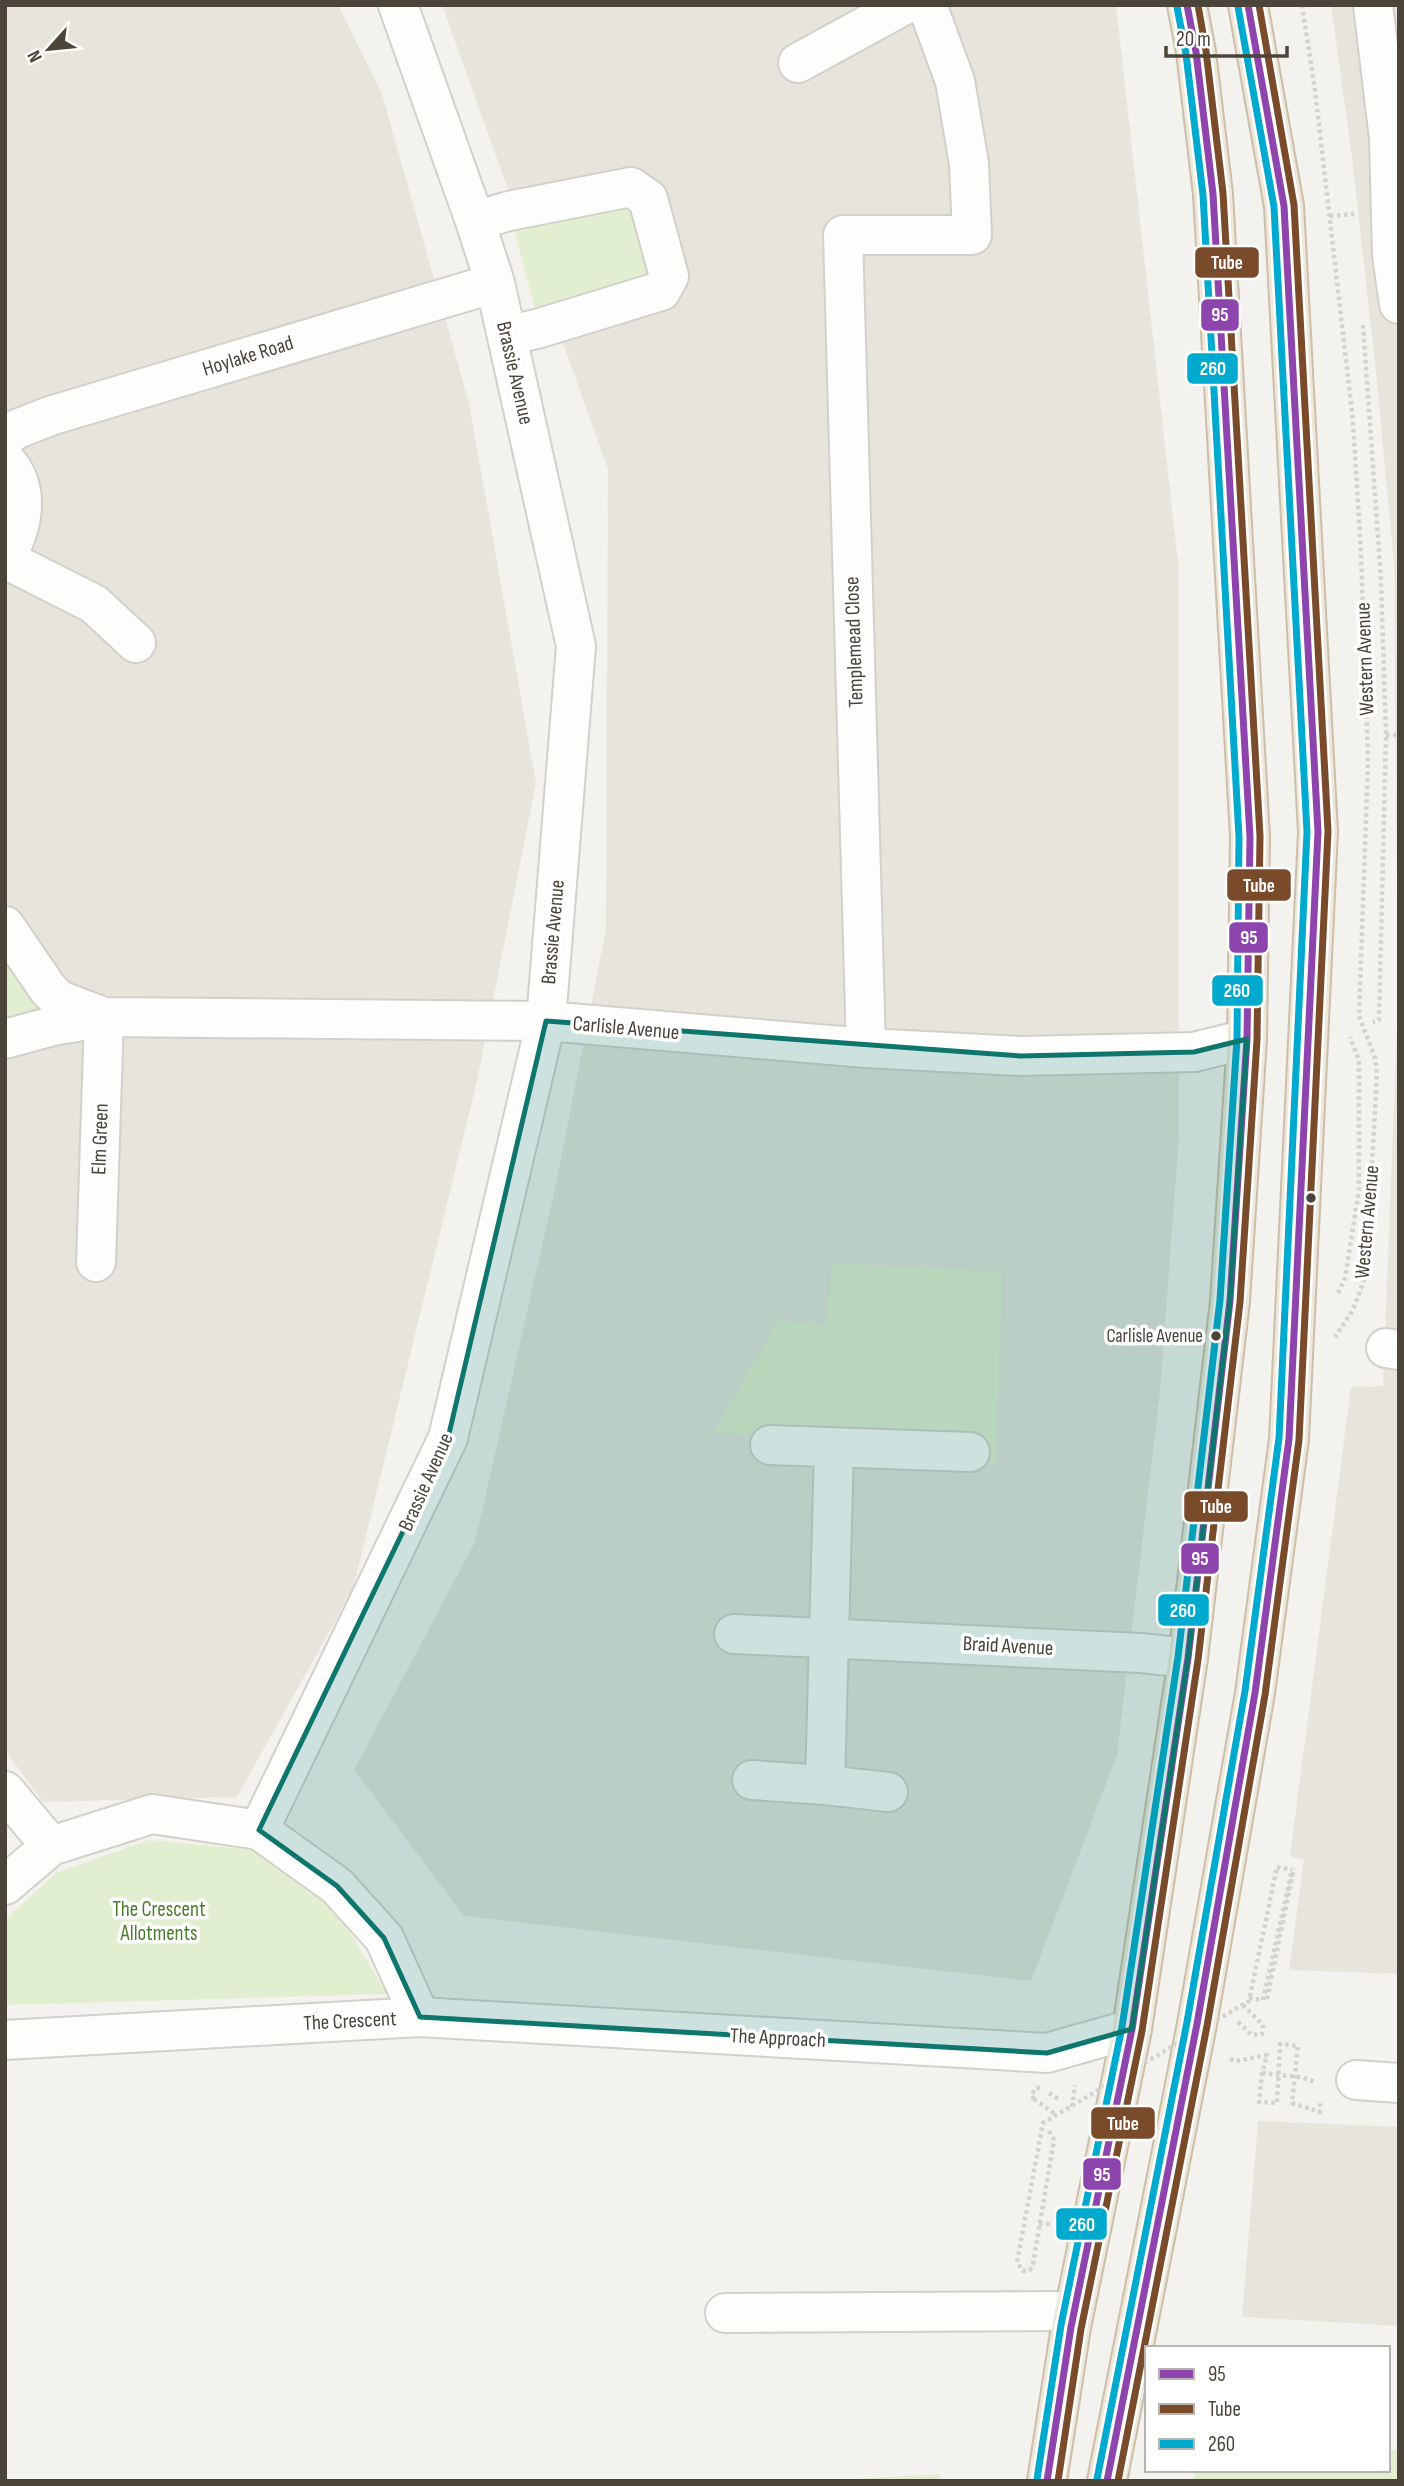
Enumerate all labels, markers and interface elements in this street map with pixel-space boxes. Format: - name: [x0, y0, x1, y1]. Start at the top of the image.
- north arrow: [14, 14, 84, 84]
- scale bar: [1166, 14, 1287, 58]
- text: 20 m: [1176, 27, 1211, 52]
- text: N: [23, 46, 48, 66]
- line badge: Tube: [1194, 246, 1260, 279]
- text: Tube: [1211, 252, 1243, 275]
- line badge: 95: [1200, 298, 1240, 332]
- text: 95: [1211, 304, 1229, 327]
- street label: Brassie Avenue: [491, 319, 539, 427]
- street label: Hoylake Road: [200, 330, 296, 382]
- line badge: 260: [1186, 352, 1239, 385]
- text: 260: [1200, 358, 1226, 381]
- street label: Templemead Close: [839, 576, 869, 708]
- street label: Western Avenue: [1351, 602, 1379, 716]
- line badge: Tube: [1226, 868, 1292, 902]
- text: Tube: [1243, 875, 1275, 898]
- street label: Brassie Avenue: [536, 879, 570, 985]
- line badge: 95: [1228, 921, 1269, 954]
- text: 95: [1240, 927, 1258, 950]
- line badge: 260: [1211, 974, 1264, 1007]
- text: 260: [1224, 980, 1250, 1003]
- street label: Carlisle Avenue: [572, 1011, 680, 1045]
- street label: Elm Green: [86, 1103, 114, 1175]
- street label: Western Avenue: [1350, 1164, 1384, 1280]
- unlabelled marker: [1304, 1191, 1318, 1205]
- place label: Carlisle Avenue: [1106, 1325, 1203, 1348]
- marker: Carlisle Avenue: [1209, 1329, 1223, 1343]
- street label: Brassie Avenue: [393, 1429, 459, 1535]
- line badge: Tube: [1183, 1490, 1249, 1523]
- text: Tube: [1200, 1496, 1232, 1519]
- line badge: 95: [1180, 1542, 1220, 1575]
- text: 95: [1191, 1548, 1209, 1571]
- line badge: 260: [1157, 1593, 1210, 1627]
- text: 260: [1170, 1600, 1196, 1623]
- street label: Braid Avenue: [962, 1631, 1054, 1661]
- park label: The Crescent Allotments: [112, 1897, 206, 1946]
- street label: The Crescent: [303, 2006, 397, 2036]
- street label: The Approach: [730, 2023, 826, 2053]
- line badge: Tube: [1090, 2106, 1156, 2140]
- text: Tube: [1107, 2113, 1139, 2136]
- line badge: 95: [1082, 2157, 1122, 2191]
- text: 95: [1093, 2164, 1111, 2187]
- line badge: 260: [1055, 2207, 1108, 2241]
- text: 260: [1069, 2214, 1095, 2237]
- legend: [1145, 2346, 1390, 2472]
- text: 95: [1208, 2362, 1226, 2387]
- text: Tube: [1208, 2397, 1241, 2422]
- text: 260: [1208, 2432, 1235, 2457]

